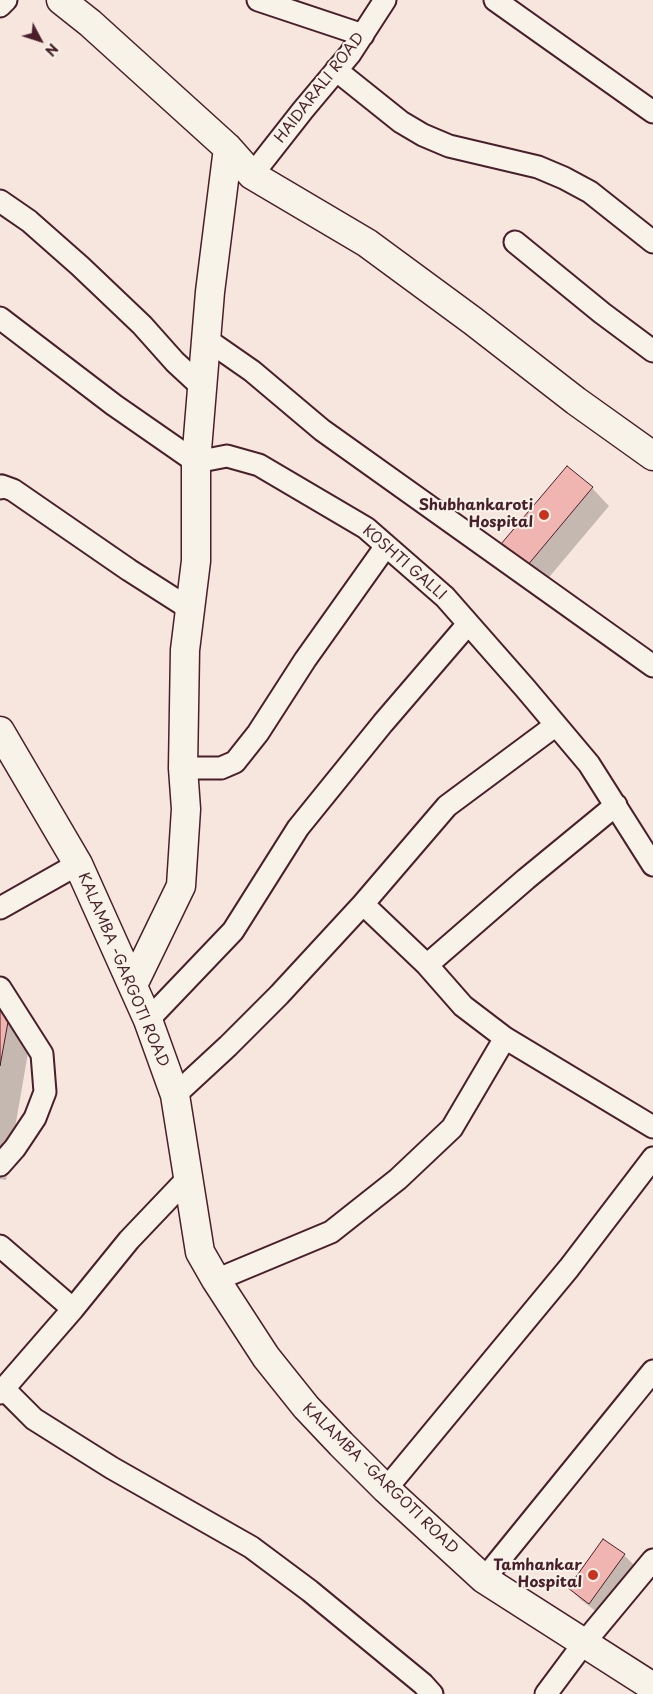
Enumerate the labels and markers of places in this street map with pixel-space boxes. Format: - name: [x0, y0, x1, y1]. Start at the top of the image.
- place label: Shubhankaroti Hospital: [419, 497, 533, 532]
- marker: Shubhankaroti Hospital: [537, 508, 551, 522]
- place label: Tamhankar Hospital: [493, 1557, 582, 1592]
- marker: Tamhankar Hospital: [586, 1568, 600, 1582]

